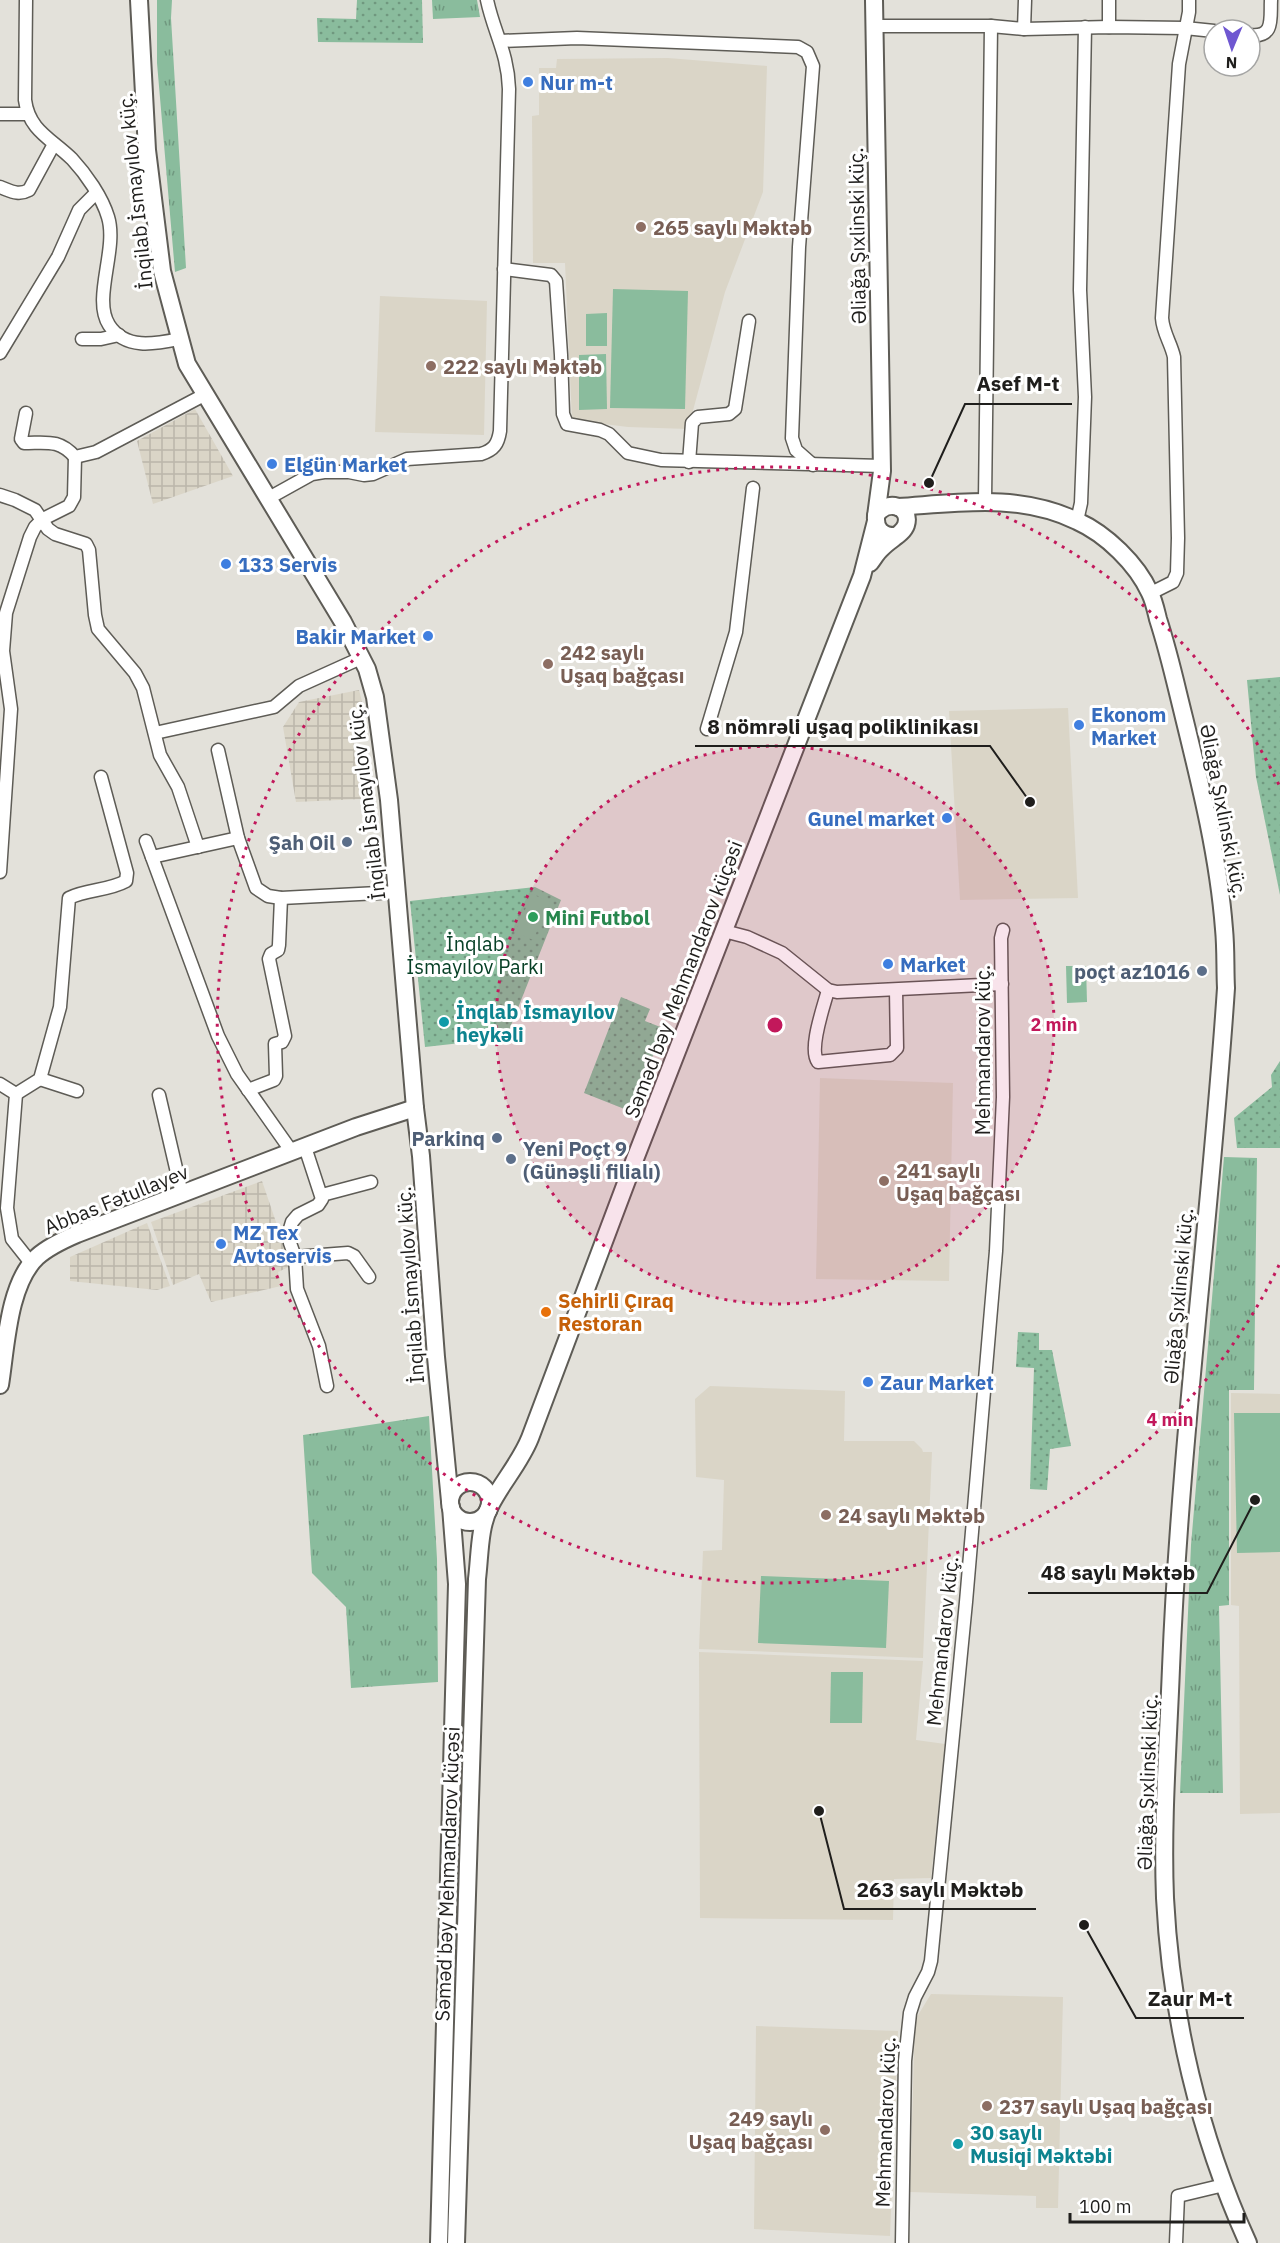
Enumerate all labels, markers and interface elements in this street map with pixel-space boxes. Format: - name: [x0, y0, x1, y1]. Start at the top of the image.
- north arrow: [1202, 18, 1262, 78]
- text: N: [1225, 53, 1238, 73]
- place label: Nur m-t: [540, 69, 613, 96]
- marker: Nur m-t: [521, 75, 535, 89]
- street label: İnqilab İsmayılov küç.: [111, 91, 159, 291]
- street label: Əliağa Şıxlinski küç.: [842, 147, 872, 325]
- place label: 265 saylı Məktəb: [653, 214, 812, 241]
- marker: 265 saylı Məktəb: [634, 220, 648, 234]
- place label: 222 saylı Məktəb: [443, 353, 602, 380]
- marker: 222 saylı Məktəb: [424, 359, 438, 373]
- callout: Asef M-t: [965, 365, 1072, 404]
- text: Asef M-t: [976, 369, 1060, 397]
- place label: Elgün Market: [284, 451, 407, 478]
- marker: Elgün Market: [265, 457, 279, 471]
- place label: 133 Servis: [238, 551, 337, 578]
- marker: 133 Servis: [219, 557, 233, 571]
- place label: Bakir Market: [295, 623, 416, 650]
- marker: Bakir Market: [421, 629, 435, 643]
- place label: 242 saylı Uşaq bağçası: [560, 639, 684, 689]
- marker: 242 saylı Uşaq bağçası: [541, 657, 555, 671]
- place label: Ekonom Market: [1091, 701, 1167, 751]
- street label: İnqilab İsmayılov küç.: [341, 702, 391, 902]
- callout: 8 nömrəli uşaq poliklinikası: [695, 707, 990, 746]
- text: 8 nömrəli uşaq poliklinikası: [707, 712, 979, 740]
- marker: Ekonom Market: [1072, 718, 1086, 732]
- street label: Əliağa Şıxlinski küç.: [1194, 722, 1254, 900]
- place label: Gunel market: [808, 805, 935, 832]
- marker: Gunel market: [940, 811, 954, 825]
- place label: Şah Oil: [268, 829, 335, 856]
- marker: Şah Oil: [340, 835, 354, 849]
- street label: Səməd bəy Mehmandarov küçəsi: [618, 836, 748, 1122]
- place label: Mini Futbol: [545, 904, 650, 931]
- marker: Mini Futbol: [526, 910, 540, 924]
- park label: İnqlab İsmayılov Parkı: [406, 930, 544, 980]
- place label: Market: [900, 951, 966, 978]
- marker: Market: [881, 957, 895, 971]
- place label: poçt az1016: [1074, 958, 1190, 985]
- marker: poçt az1016: [1195, 964, 1209, 978]
- street label: Mehmandarov küç.: [969, 965, 996, 1135]
- place label: İnqlab İsmayılov heykəli: [456, 998, 615, 1048]
- text: 2 min: [1030, 1013, 1078, 1036]
- marker: İnqlab İsmayılov heykəli: [437, 1015, 451, 1029]
- centre of rings: [765, 1015, 785, 1035]
- place label: Parkinq: [411, 1125, 485, 1152]
- marker: Parkinq: [490, 1131, 504, 1145]
- place label: Yeni Poçt 9 (Günəşli filialı): [523, 1135, 661, 1185]
- marker: Yeni Poçt 9 (Günəşli filialı): [504, 1152, 518, 1166]
- place label: 241 saylı Uşaq bağçası: [896, 1157, 1020, 1207]
- street label: Abbas Fətullayev: [40, 1158, 192, 1240]
- marker: 241 saylı Uşaq bağçası: [877, 1174, 891, 1188]
- street label: İnqilab İsmayılov küç.: [390, 1186, 430, 1384]
- street label: Əliağa Şıxlinski küç.: [1157, 1207, 1199, 1385]
- place label: MZ Tex Avtoservis: [233, 1219, 332, 1269]
- marker: MZ Tex Avtoservis: [214, 1237, 228, 1251]
- place label: Sehirli Çıraq Restoran: [558, 1287, 674, 1337]
- marker: Sehirli Çıraq Restoran: [539, 1305, 553, 1319]
- place label: Zaur Market: [880, 1369, 994, 1396]
- marker: Zaur Market: [861, 1375, 875, 1389]
- text: 4 min: [1146, 1408, 1194, 1431]
- place label: 24 saylı Məktəb: [838, 1502, 985, 1529]
- marker: 24 saylı Məktəb: [819, 1508, 833, 1522]
- callout: 48 saylı Məktəb: [1028, 1554, 1207, 1593]
- street label: Mehmandarov küç.: [920, 1555, 964, 1727]
- text: 48 saylı Məktəb: [1041, 1558, 1195, 1586]
- street label: Əliağa Şıxlinski küç.: [1130, 1693, 1164, 1871]
- street label: Səməd bəy Mehmandarov küçəsi: [428, 1726, 466, 2022]
- callout: 263 saylı Məktəb: [844, 1870, 1036, 1909]
- text: 263 saylı Məktəb: [856, 1875, 1024, 1903]
- callout: Zaur M-t: [1136, 1979, 1244, 2018]
- text: Zaur M-t: [1148, 1984, 1232, 2012]
- street label: Mehmandarov küç.: [869, 2036, 901, 2208]
- place label: 237 saylı Uşaq bağçası: [999, 2093, 1213, 2120]
- marker: 237 saylı Uşaq bağçası: [980, 2099, 994, 2113]
- place label: 249 saylı Uşaq bağçası: [689, 2105, 813, 2155]
- place label: 30 saylı Musiqi Məktəbi: [970, 2119, 1112, 2169]
- marker: 249 saylı Uşaq bağçası: [818, 2123, 832, 2137]
- marker: 30 saylı Musiqi Məktəbi: [951, 2137, 965, 2151]
- scale bar: [1070, 2186, 1244, 2224]
- text: 100 m: [1079, 2195, 1131, 2218]

